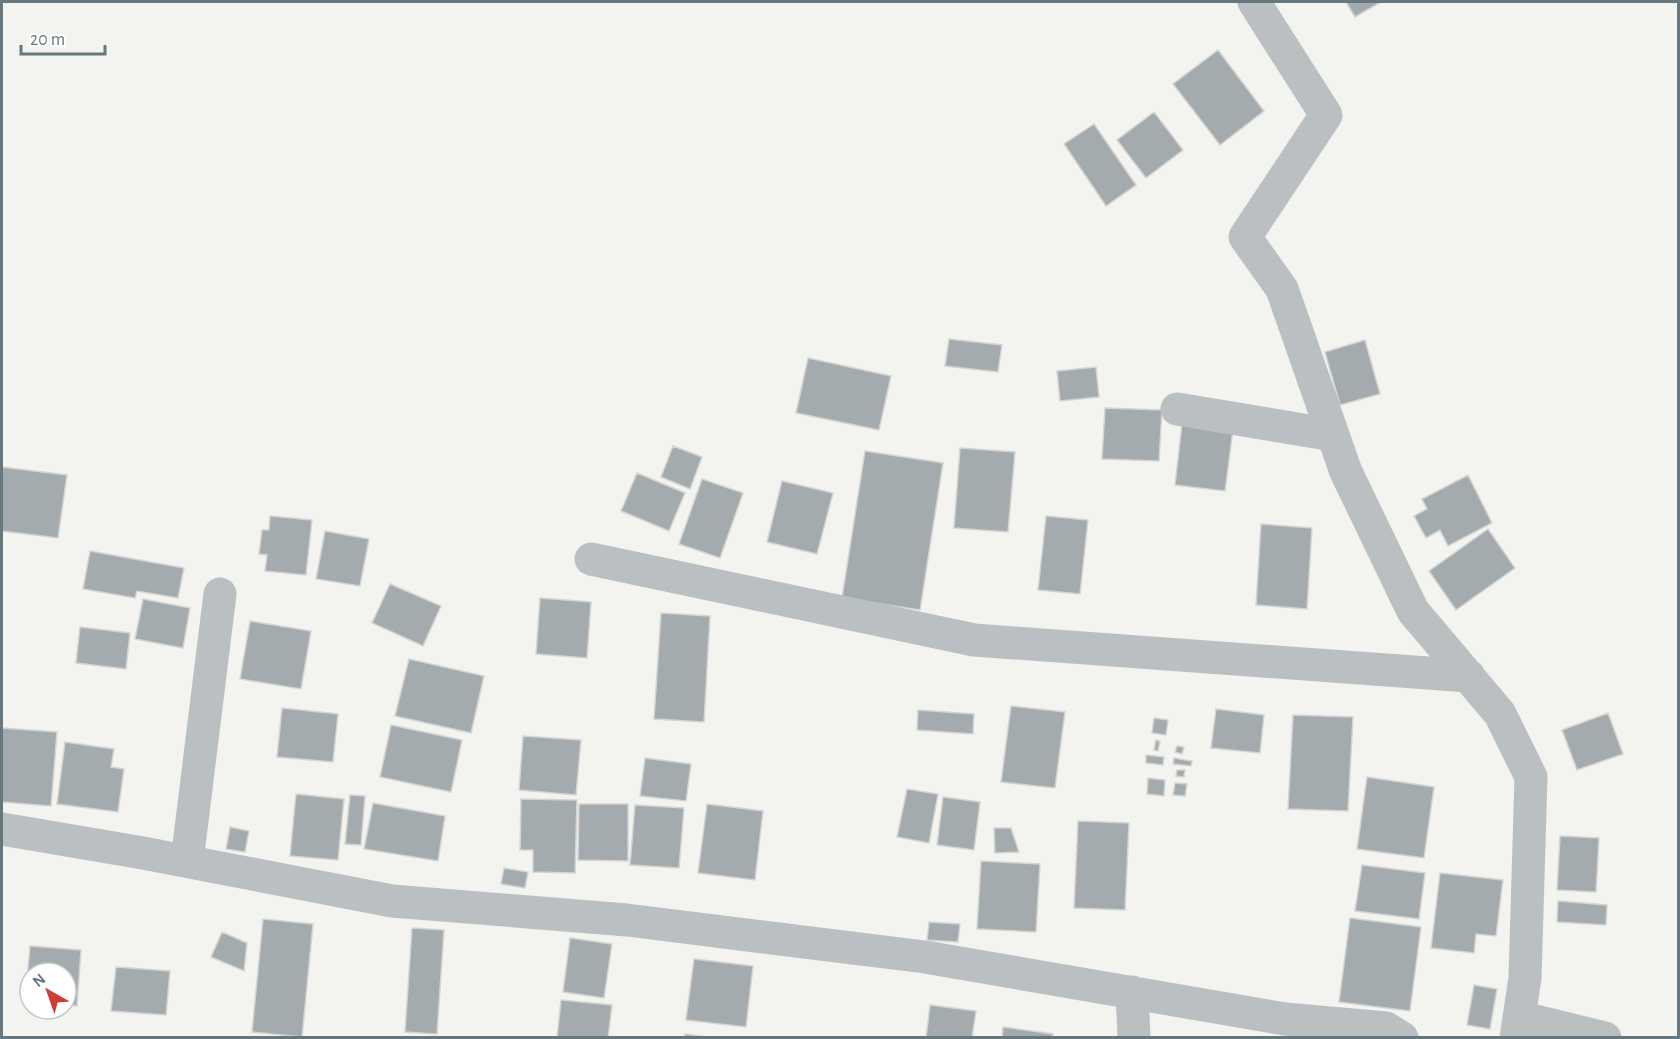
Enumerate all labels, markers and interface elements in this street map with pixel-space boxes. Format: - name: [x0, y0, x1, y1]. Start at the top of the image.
- scale bar: [21, 18, 105, 56]
- text: 20 m: [30, 31, 65, 49]
- north arrow: [18, 961, 78, 1021]
- text: N: [30, 971, 48, 990]

